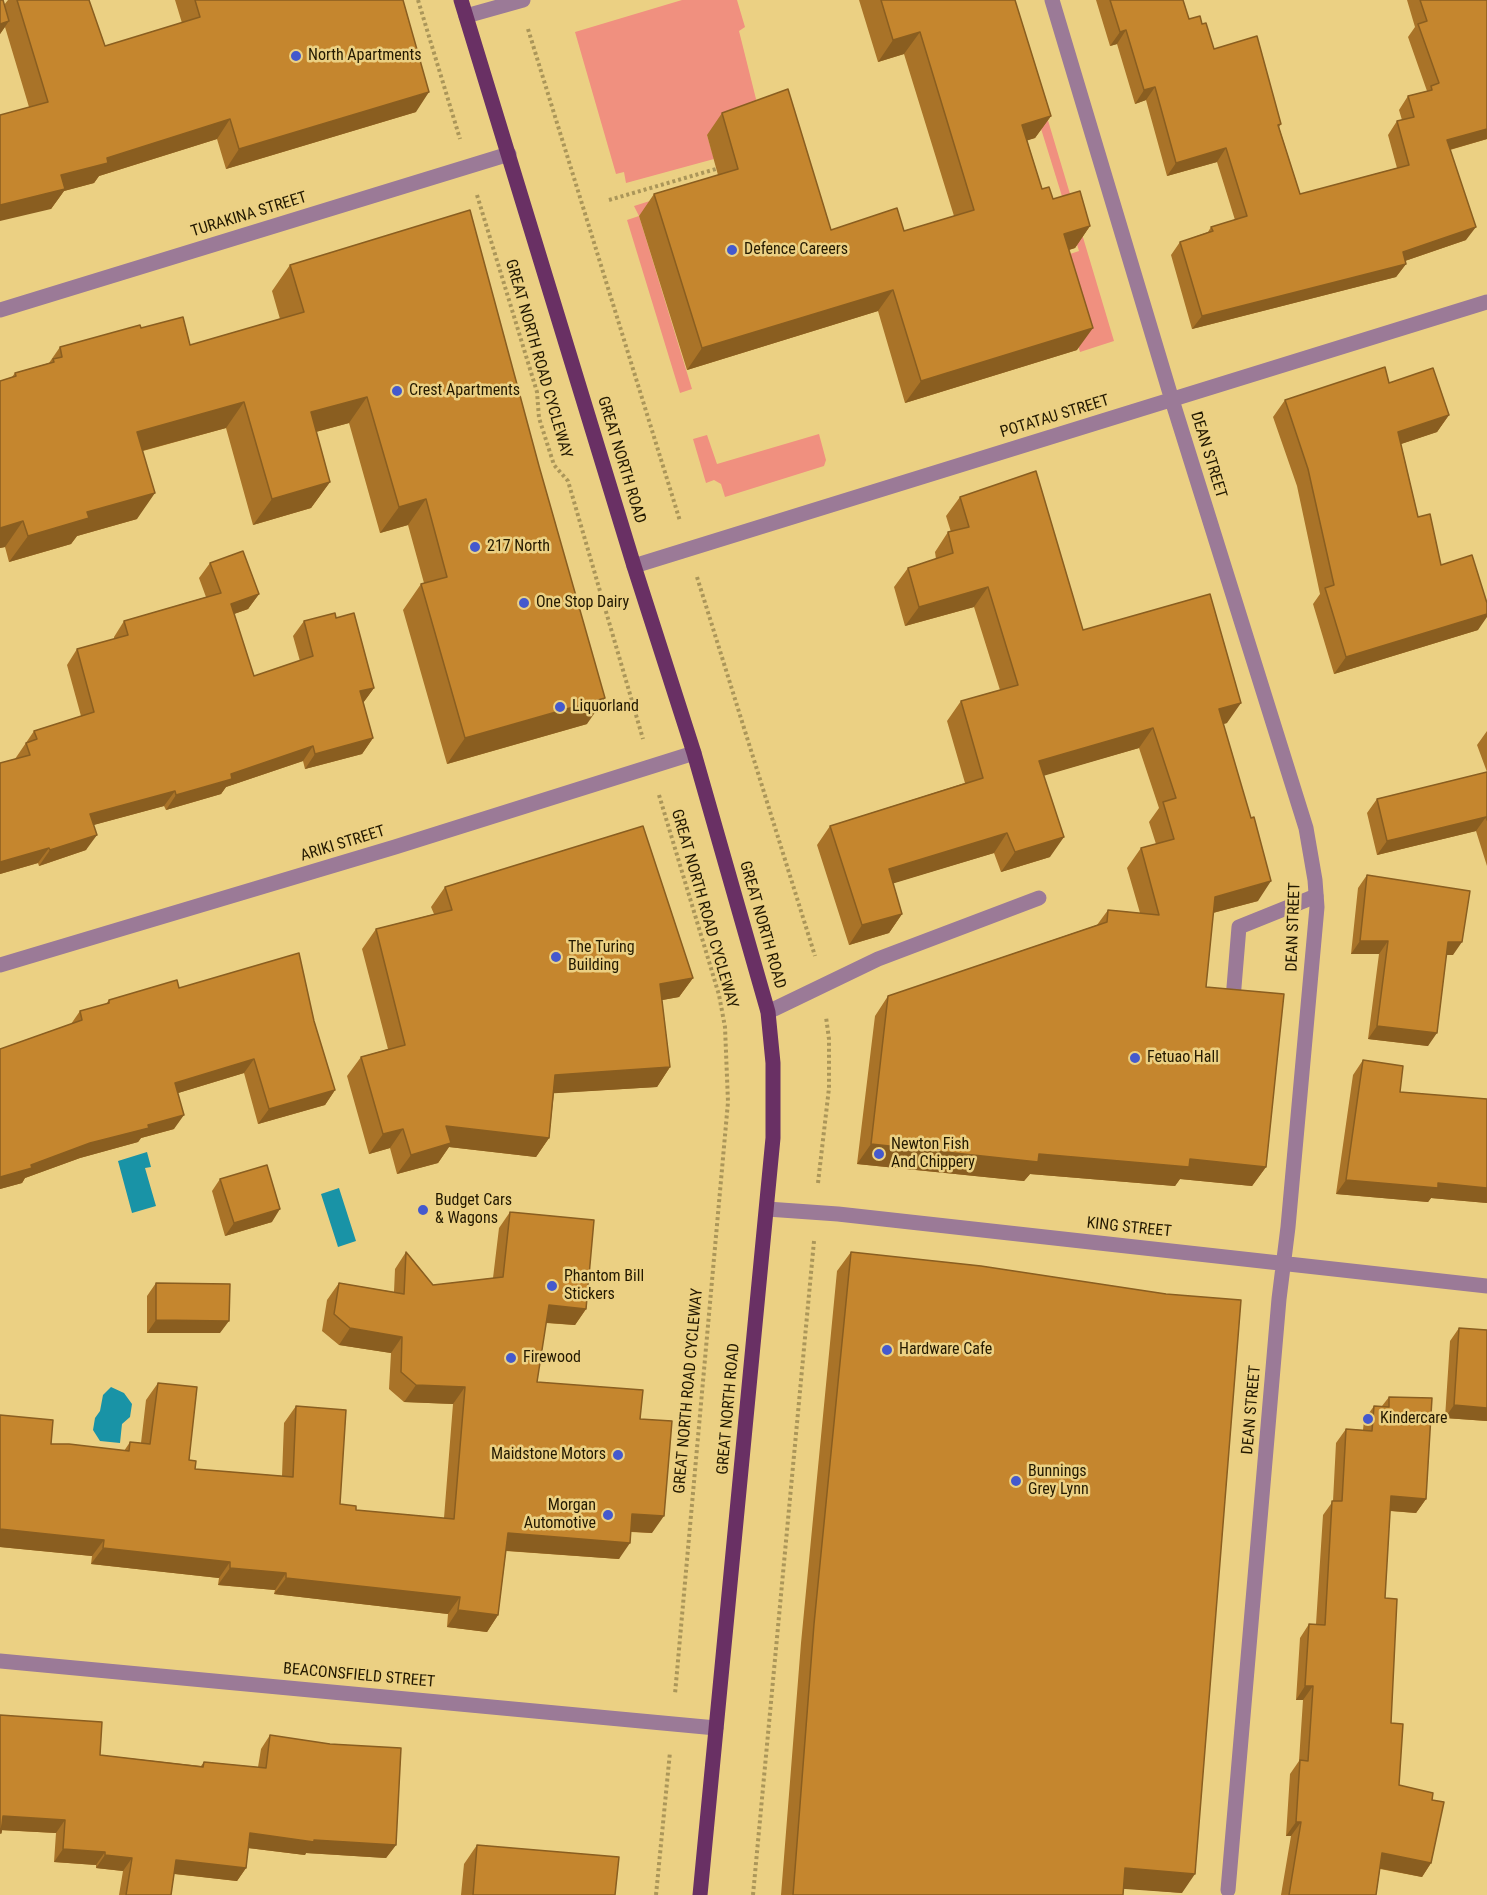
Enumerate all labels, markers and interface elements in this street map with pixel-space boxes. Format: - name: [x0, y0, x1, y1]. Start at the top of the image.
- place label: North Apartments: [308, 46, 421, 66]
- marker: North Apartments: [289, 49, 303, 63]
- street label: TURAKINA STREET: [189, 188, 309, 242]
- place label: Defence Careers: [744, 240, 848, 260]
- marker: Defence Careers: [725, 243, 739, 257]
- street label: GREAT NORTH ROAD CYCLEWAY: [500, 257, 576, 461]
- place label: Crest Apartments: [409, 381, 520, 401]
- marker: Crest Apartments: [390, 384, 404, 398]
- street label: POTATAU STREET: [998, 391, 1112, 443]
- street label: GREAT NORTH ROAD: [593, 394, 649, 526]
- street label: DEAN STREET: [1186, 409, 1230, 501]
- place label: 217 North: [487, 537, 550, 557]
- marker: 217 North: [468, 540, 482, 554]
- place label: One Stop Dairy: [536, 593, 629, 613]
- marker: One Stop Dairy: [517, 596, 531, 610]
- place label: Liquorland: [572, 697, 639, 717]
- marker: Liquorland: [553, 700, 567, 714]
- street label: GREAT NORTH ROAD CYCLEWAY: [666, 807, 742, 1011]
- street label: ARIKI STREET: [298, 822, 388, 866]
- street label: GREAT NORTH ROAD: [735, 859, 789, 991]
- street label: DEAN STREET: [1283, 882, 1305, 972]
- place label: The Turing Building: [568, 938, 635, 976]
- marker: The Turing Building: [549, 950, 563, 964]
- place label: Fetuao Hall: [1147, 1048, 1219, 1068]
- marker: Fetuao Hall: [1128, 1051, 1142, 1065]
- place label: Newton Fish And Chippery: [891, 1135, 975, 1173]
- marker: Newton Fish And Chippery: [872, 1147, 886, 1161]
- place label: Budget Cars & Wagons: [435, 1191, 512, 1229]
- marker: Budget Cars & Wagons: [416, 1203, 430, 1217]
- street label: KING STREET: [1086, 1214, 1172, 1242]
- place label: Phantom Bill Stickers: [564, 1267, 644, 1305]
- marker: Phantom Bill Stickers: [545, 1279, 559, 1293]
- street label: GREAT NORTH ROAD CYCLEWAY: [670, 1288, 708, 1494]
- place label: Hardware Cafe: [899, 1340, 992, 1360]
- street label: GREAT NORTH ROAD: [714, 1343, 744, 1475]
- marker: Hardware Cafe: [880, 1343, 894, 1357]
- place label: Firewood: [523, 1348, 581, 1368]
- marker: Firewood: [504, 1351, 518, 1365]
- street label: DEAN STREET: [1239, 1365, 1265, 1455]
- place label: Kindercare: [1380, 1409, 1448, 1429]
- marker: Kindercare: [1361, 1412, 1375, 1426]
- place label: Maidstone Motors: [491, 1445, 606, 1465]
- marker: Maidstone Motors: [611, 1448, 625, 1462]
- place label: Bunnings Grey Lynn: [1028, 1462, 1089, 1500]
- marker: Bunnings Grey Lynn: [1009, 1474, 1023, 1488]
- place label: Morgan Automotive: [524, 1496, 596, 1534]
- marker: Morgan Automotive: [601, 1508, 615, 1522]
- street label: BEACONSFIELD STREET: [282, 1660, 436, 1692]

